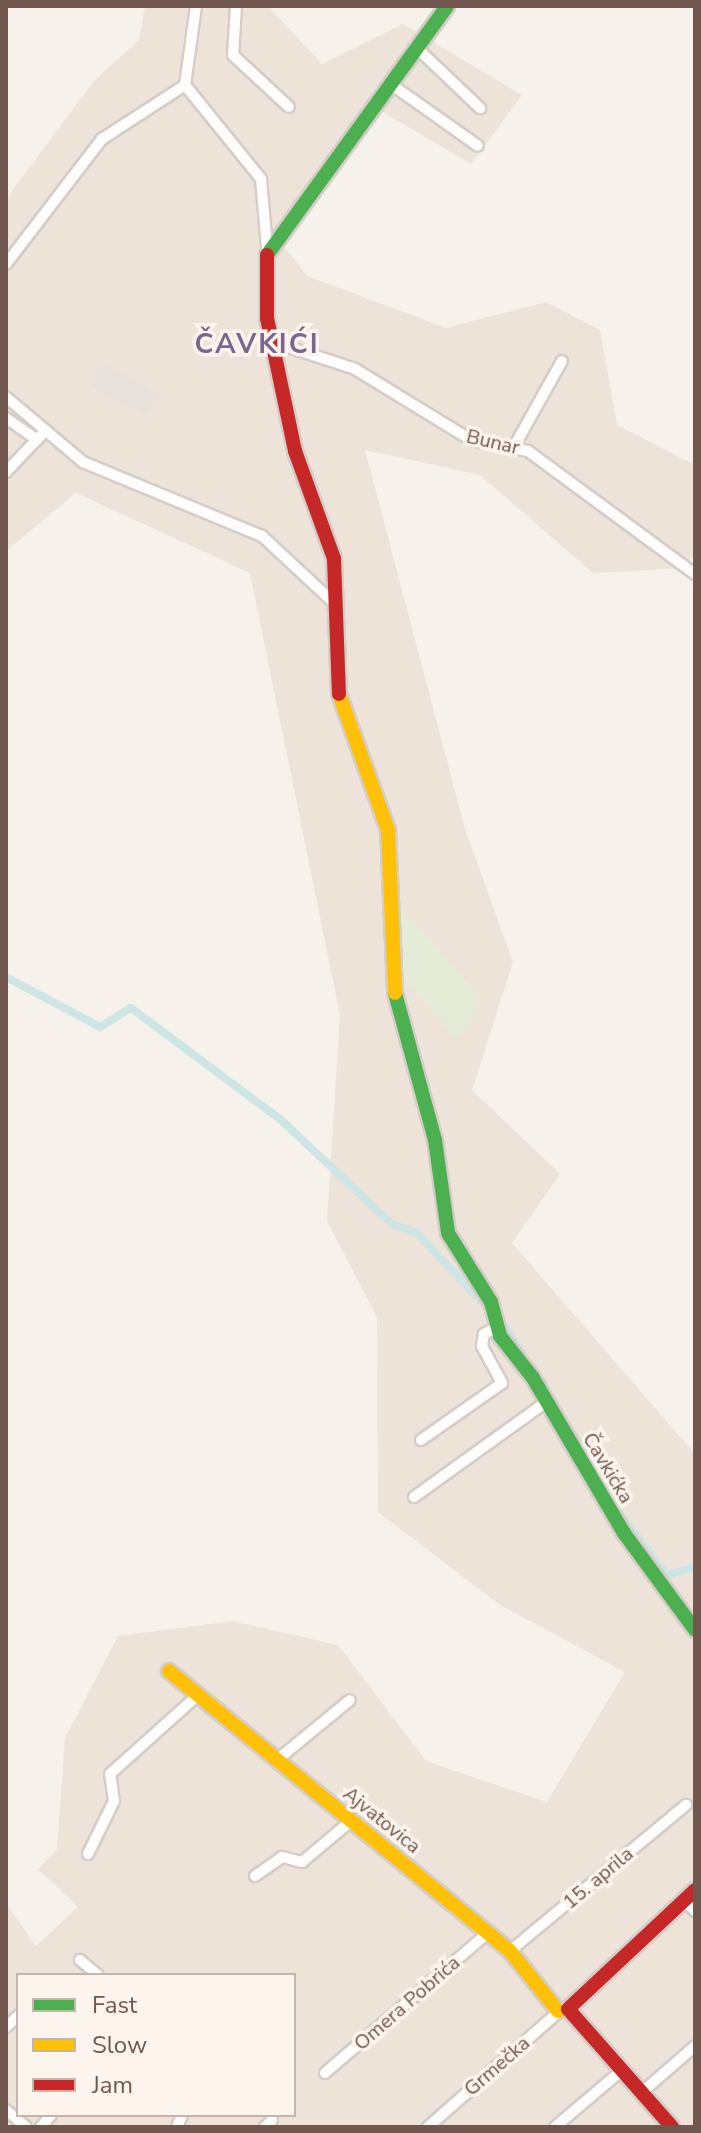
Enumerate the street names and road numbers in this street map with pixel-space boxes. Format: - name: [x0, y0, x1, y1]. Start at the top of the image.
- street label: Bunar: [464, 424, 522, 460]
- street label: Čavkićka: [578, 1428, 638, 1508]
- street label: Ajvatovica: [338, 1782, 426, 1858]
- street label: 15. aprila: [558, 1842, 638, 1914]
- street label: Omera Pobrića: [349, 1950, 465, 2056]
- street label: Grmečka: [459, 2031, 535, 2101]

